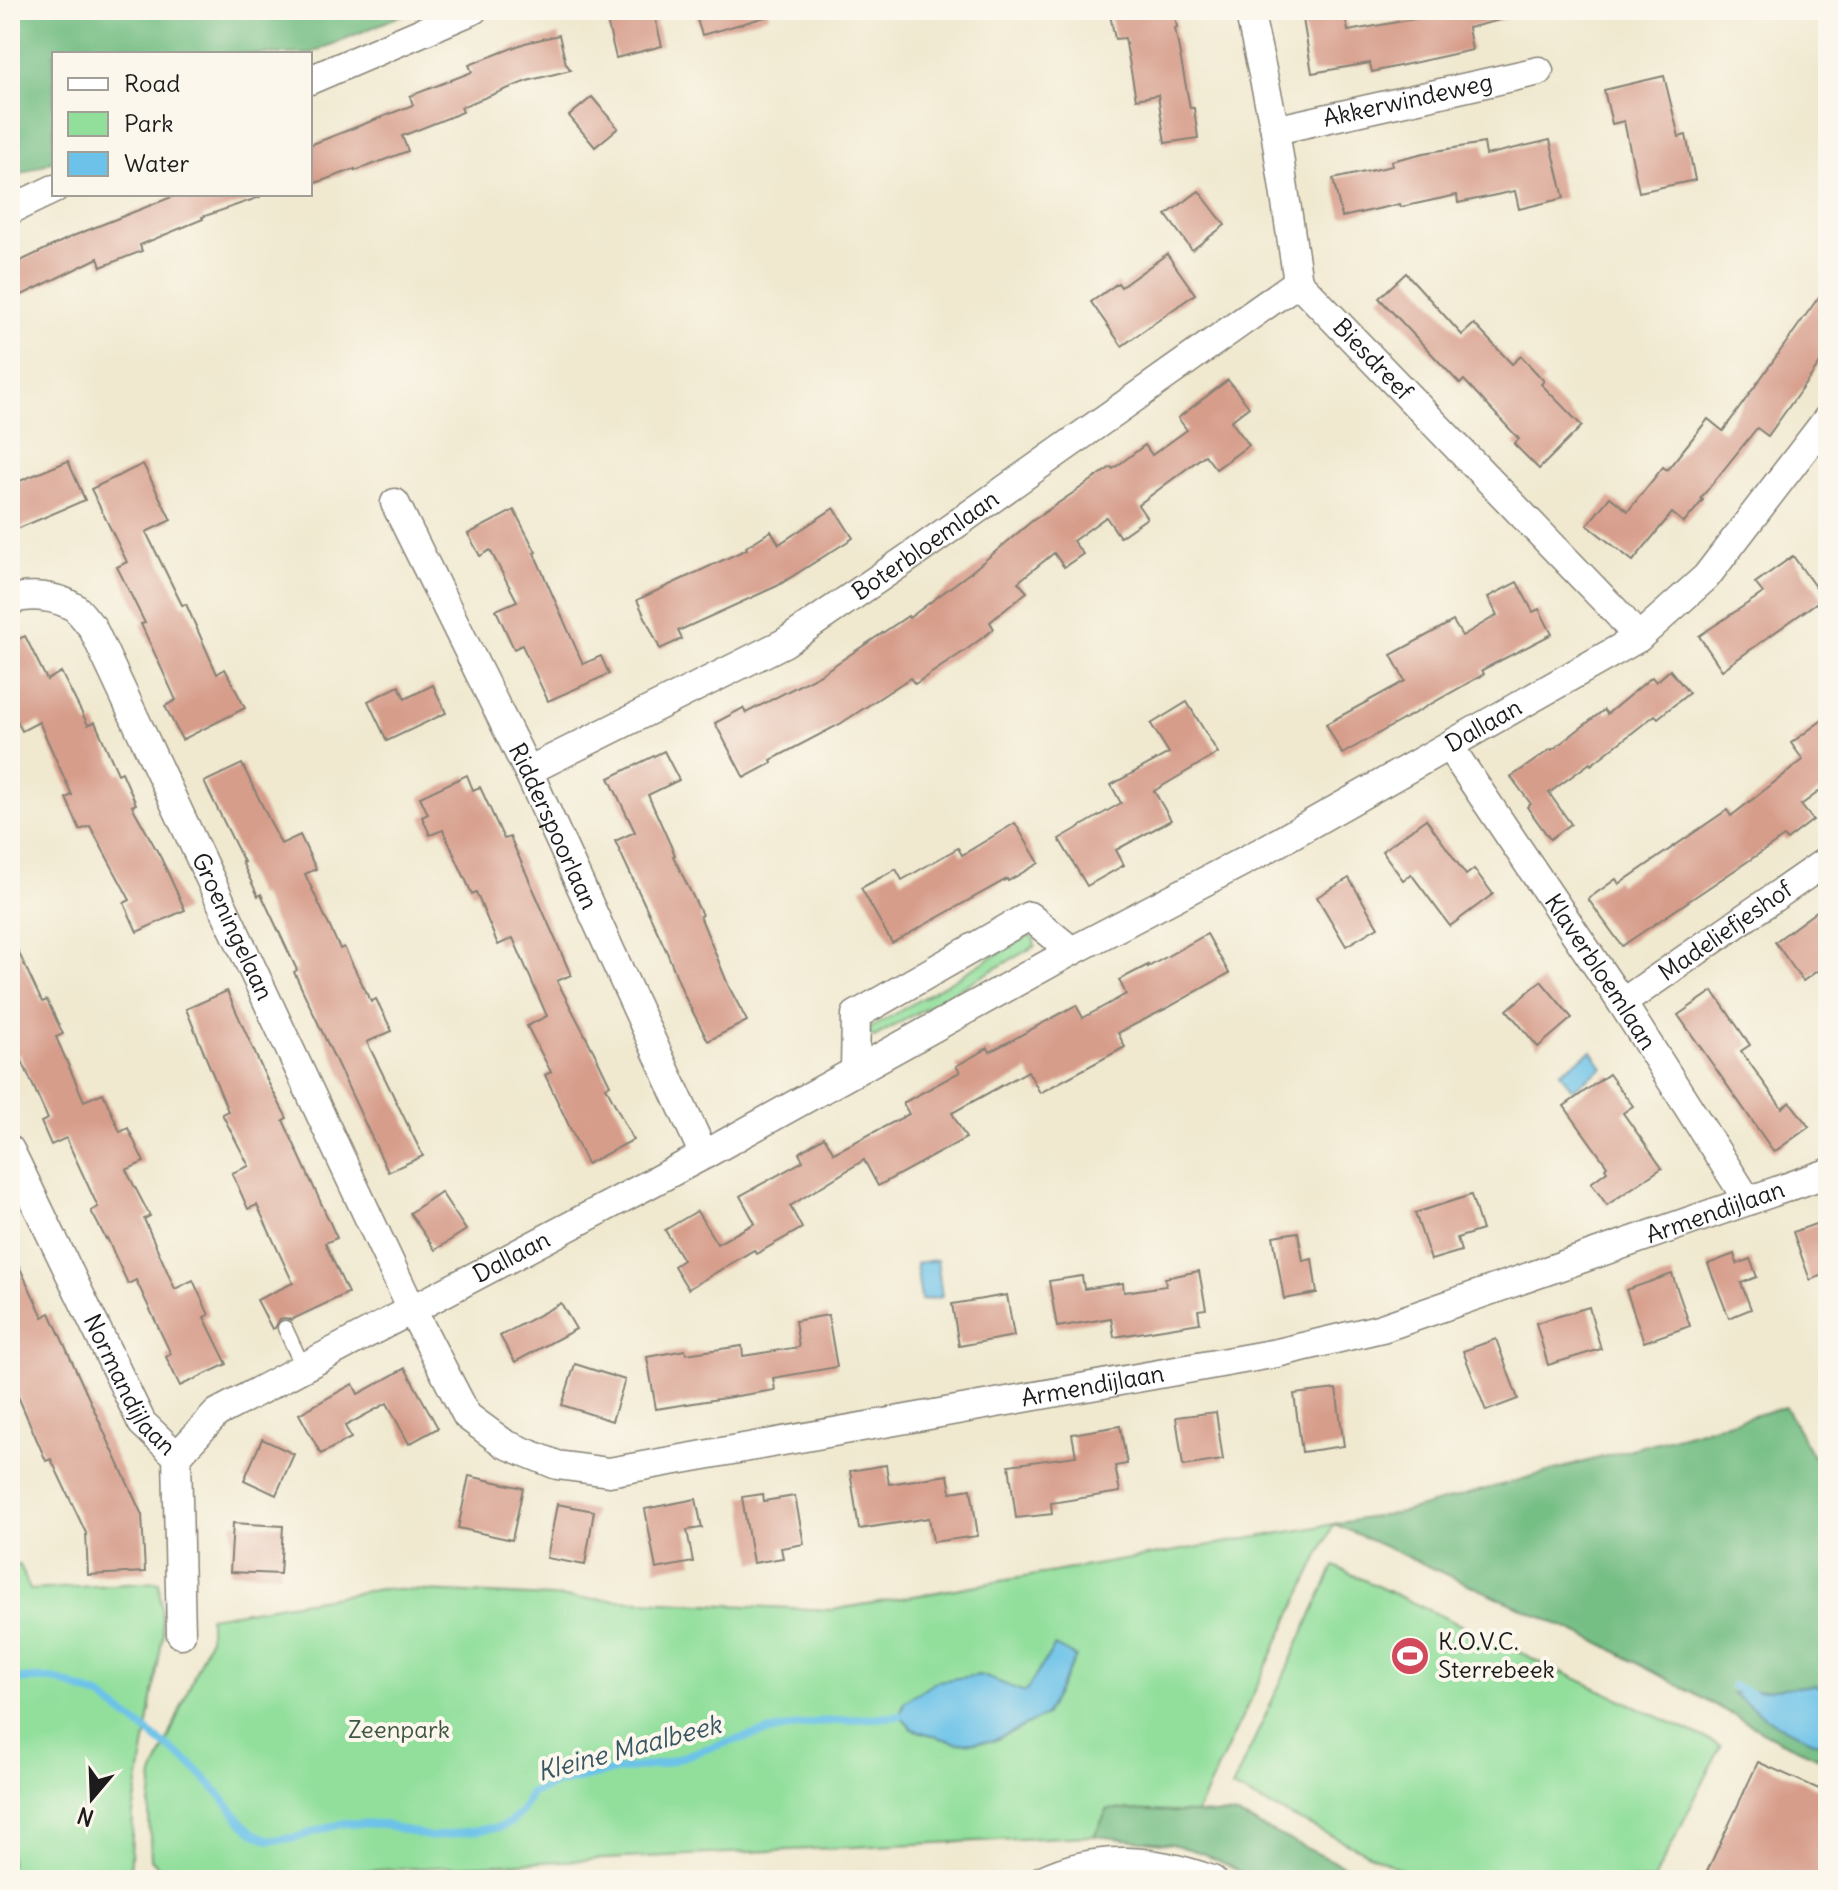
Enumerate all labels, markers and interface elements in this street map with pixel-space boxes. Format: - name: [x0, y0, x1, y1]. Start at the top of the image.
- legend: [52, 52, 312, 196]
- street label: Akkerwindeweg: [1320, 66, 1495, 133]
- text: Road: [124, 68, 180, 98]
- text: Park: [124, 108, 174, 138]
- text: Water: [124, 148, 189, 178]
- street label: Biesdreef: [1327, 312, 1420, 407]
- street label: Boterbloemlaan: [846, 483, 1004, 606]
- street label: Dallaan: [1440, 691, 1527, 758]
- street label: Ridderspoorlaan: [503, 738, 605, 914]
- street label: Groeningelaan: [186, 847, 281, 1005]
- street label: Madeliefjeshof: [1652, 873, 1798, 987]
- street label: Klaverbloemlaan: [1539, 888, 1664, 1055]
- street label: Armendijlaan: [1642, 1173, 1788, 1249]
- street label: Dallaan: [467, 1223, 555, 1289]
- street label: Normandijlaan: [78, 1309, 183, 1461]
- street label: Armendijlaan: [1019, 1357, 1166, 1412]
- place label: K.O.V.C. Sterrebeek: [1438, 1626, 1555, 1684]
- sports icon: K.O.V.C. Sterrebeek: [1389, 1635, 1431, 1677]
- water label: Kleine Maalbeek: [533, 1707, 726, 1788]
- park label: Zeenpark: [348, 1714, 450, 1744]
- north arrow: [52, 1758, 132, 1838]
- text: N: [74, 1801, 97, 1833]

